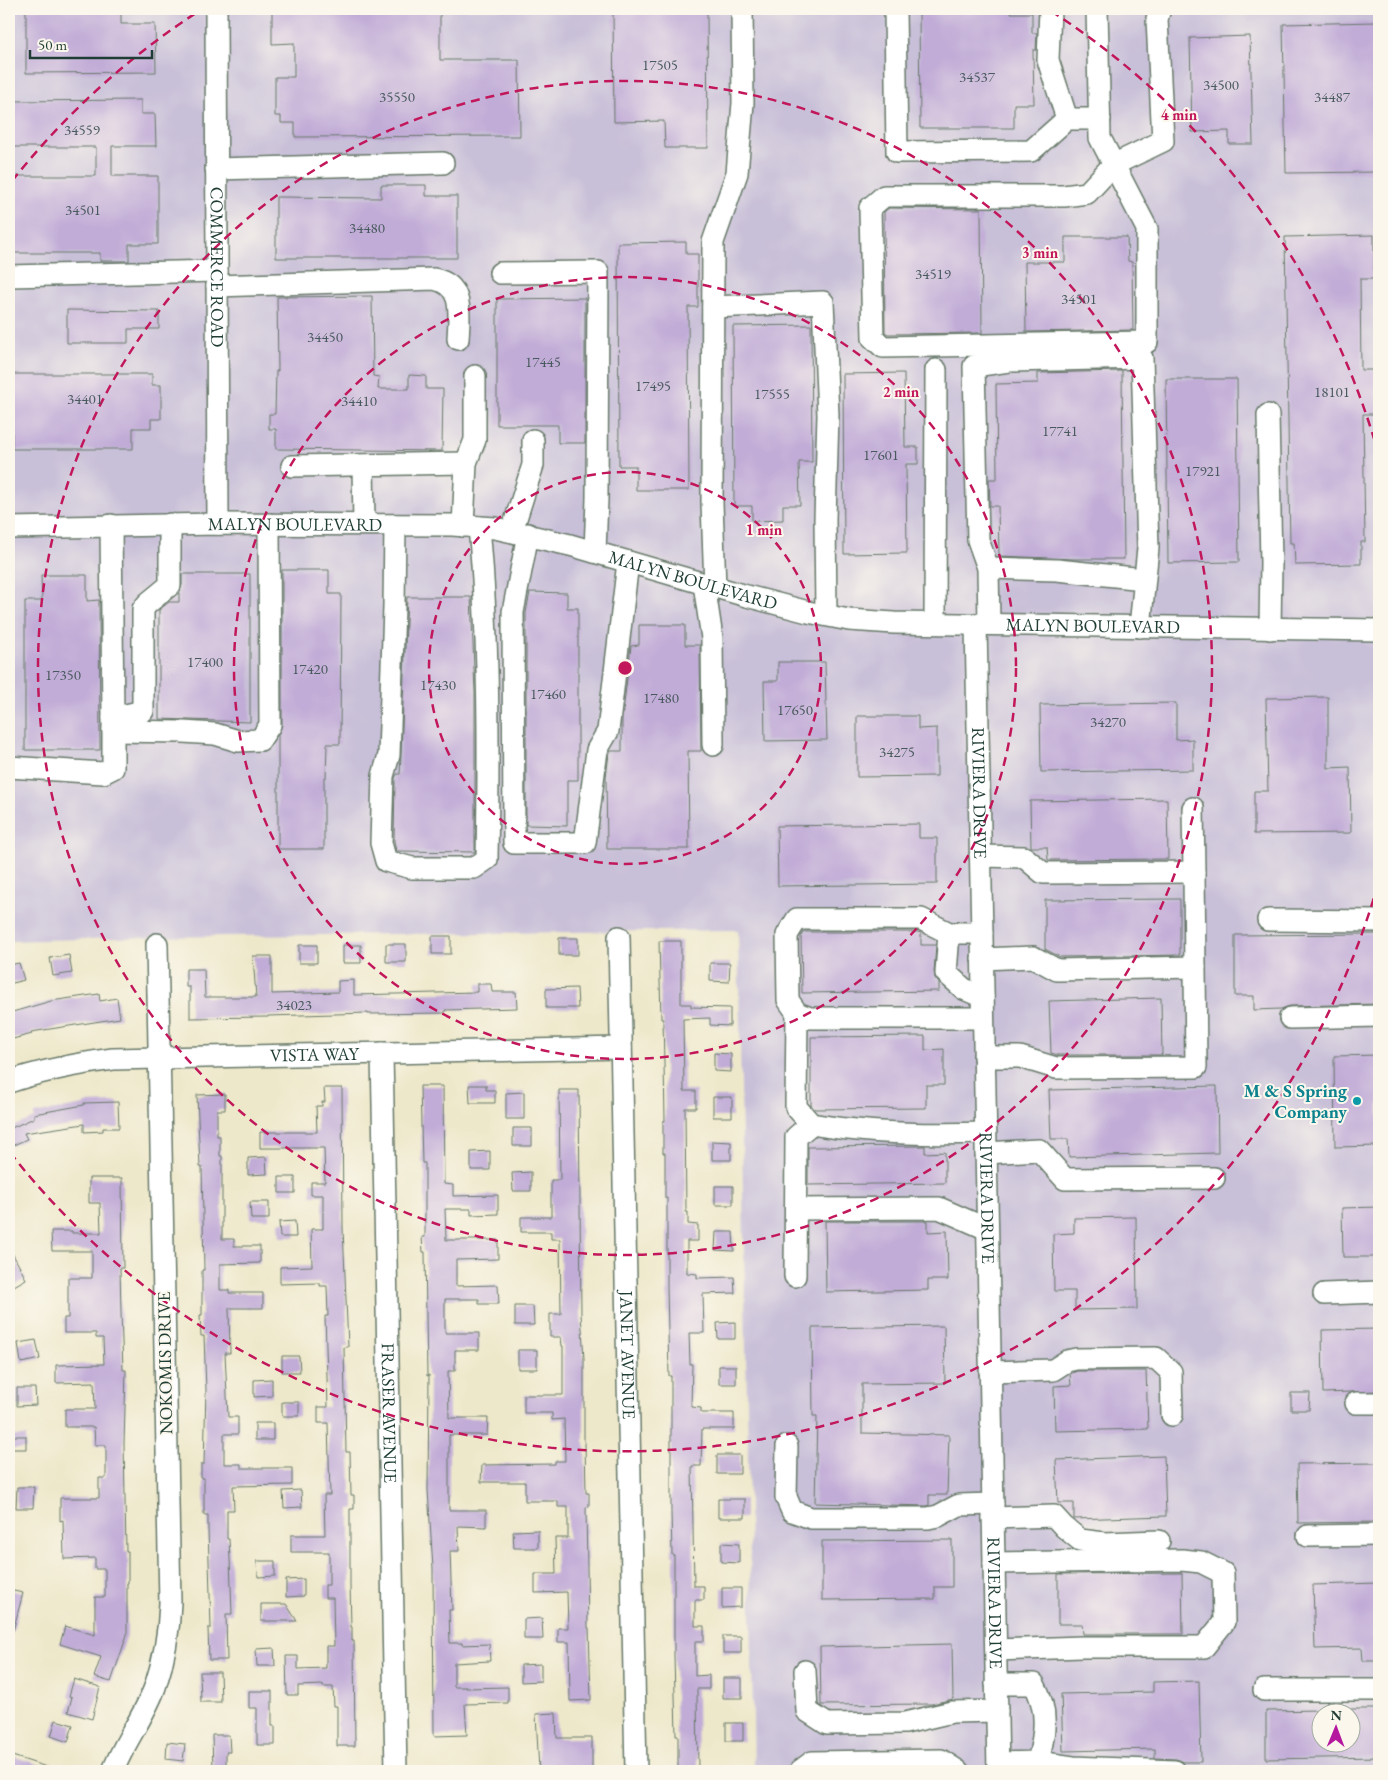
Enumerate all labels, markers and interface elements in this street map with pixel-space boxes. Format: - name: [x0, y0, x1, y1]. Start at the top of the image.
- scale bar: [30, 28, 152, 60]
- text: 50 m: [38, 35, 67, 54]
- house number: 17505: [642, 55, 678, 74]
- house number: 34537: [959, 67, 996, 86]
- house number: 34500: [1203, 75, 1239, 94]
- house number: 35550: [379, 87, 415, 106]
- house number: 34487: [1314, 87, 1351, 106]
- text: 4 min: [1161, 105, 1198, 124]
- house number: 34559: [64, 120, 100, 139]
- street label: COMMERCE ROAD: [206, 187, 229, 347]
- house number: 34501: [65, 200, 101, 219]
- house number: 34480: [349, 218, 385, 237]
- text: 3 min: [1022, 243, 1059, 262]
- house number: 34519: [915, 264, 951, 283]
- house number: 34501: [1061, 289, 1097, 308]
- house number: 34450: [307, 327, 343, 346]
- house number: 17445: [525, 352, 561, 371]
- house number: 17495: [635, 376, 671, 395]
- text: 2 min: [883, 382, 920, 401]
- house number: 18101: [1314, 382, 1350, 401]
- house number: 17555: [754, 384, 790, 403]
- house number: 34401: [67, 389, 103, 408]
- house number: 34410: [341, 391, 377, 410]
- house number: 17741: [1042, 421, 1078, 440]
- house number: 17601: [863, 445, 899, 464]
- house number: 17921: [1185, 461, 1221, 480]
- street label: MALYN BOULEVARD: [208, 512, 382, 536]
- text: 1 min: [746, 520, 783, 539]
- street label: MALYN BOULEVARD: [606, 545, 780, 615]
- street label: MALYN BOULEVARD: [1005, 613, 1180, 638]
- house number: 17400: [187, 652, 223, 671]
- house number: 17420: [292, 659, 328, 678]
- centre of rings: [616, 659, 634, 677]
- house number: 17350: [45, 665, 81, 684]
- house number: 17430: [420, 675, 456, 694]
- house number: 17460: [530, 684, 566, 703]
- house number: 17480: [643, 688, 679, 707]
- house number: 17650: [777, 700, 813, 719]
- house number: 34270: [1090, 712, 1126, 731]
- street label: RIVIERA DRIVE: [967, 727, 993, 859]
- house number: 34275: [879, 742, 915, 761]
- house number: 34023: [276, 995, 312, 1014]
- street label: VISTA WAY: [270, 1042, 361, 1067]
- place label: M & S Spring Company: [1244, 1079, 1348, 1123]
- marker: M & S Spring Company: [1351, 1095, 1363, 1107]
- street label: RIVIERA DRIVE: [975, 1132, 1000, 1264]
- street label: JANET AVENUE: [615, 1288, 641, 1419]
- street label: NOKOMIS DRIVE: [152, 1291, 177, 1435]
- street label: FRASER AVENUE: [377, 1343, 402, 1483]
- street label: RIVIERA DRIVE: [983, 1537, 1008, 1669]
- north arrow: [1310, 1702, 1360, 1752]
- text: N: [1330, 1706, 1343, 1724]

